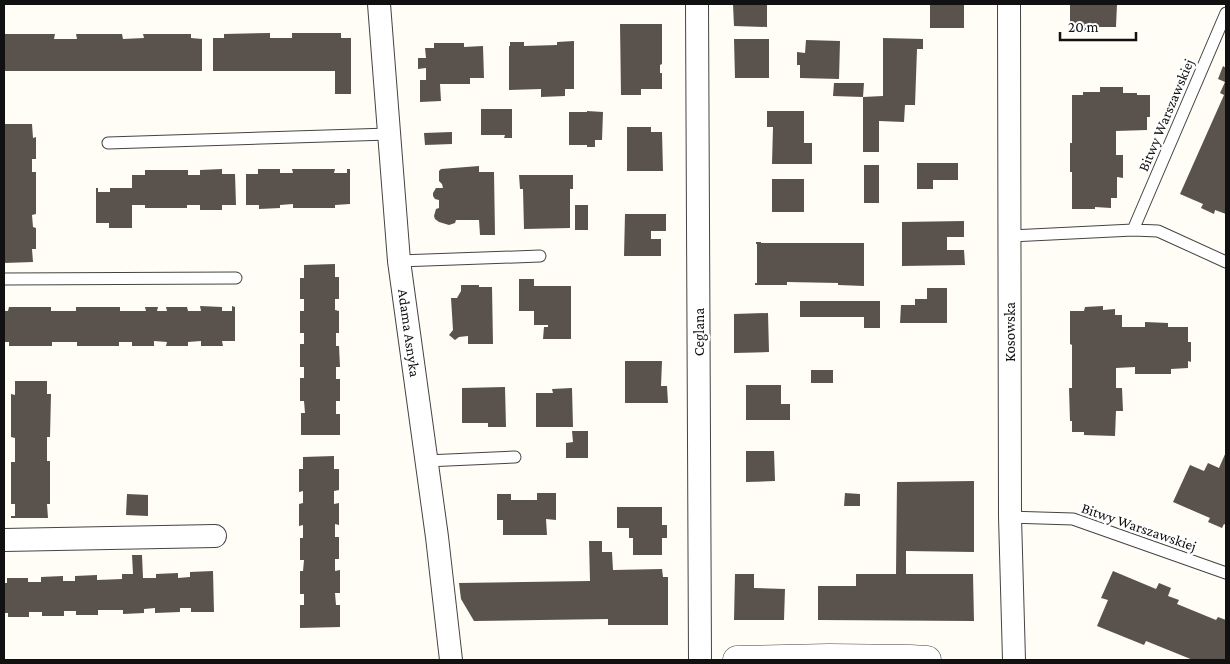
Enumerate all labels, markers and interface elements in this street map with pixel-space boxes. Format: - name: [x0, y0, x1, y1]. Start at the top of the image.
- scale bar: [1060, 10, 1136, 42]
- text: 20 m: [1068, 19, 1099, 35]
- street label: Bitwy Warszawskiej: [1135, 56, 1198, 174]
- street label: Adama Asnyka: [394, 288, 423, 378]
- street label: Kosowska: [1002, 302, 1018, 362]
- street label: Ceglana: [691, 308, 708, 356]
- street label: Bitwy Warszawskiej: [1079, 500, 1199, 555]

